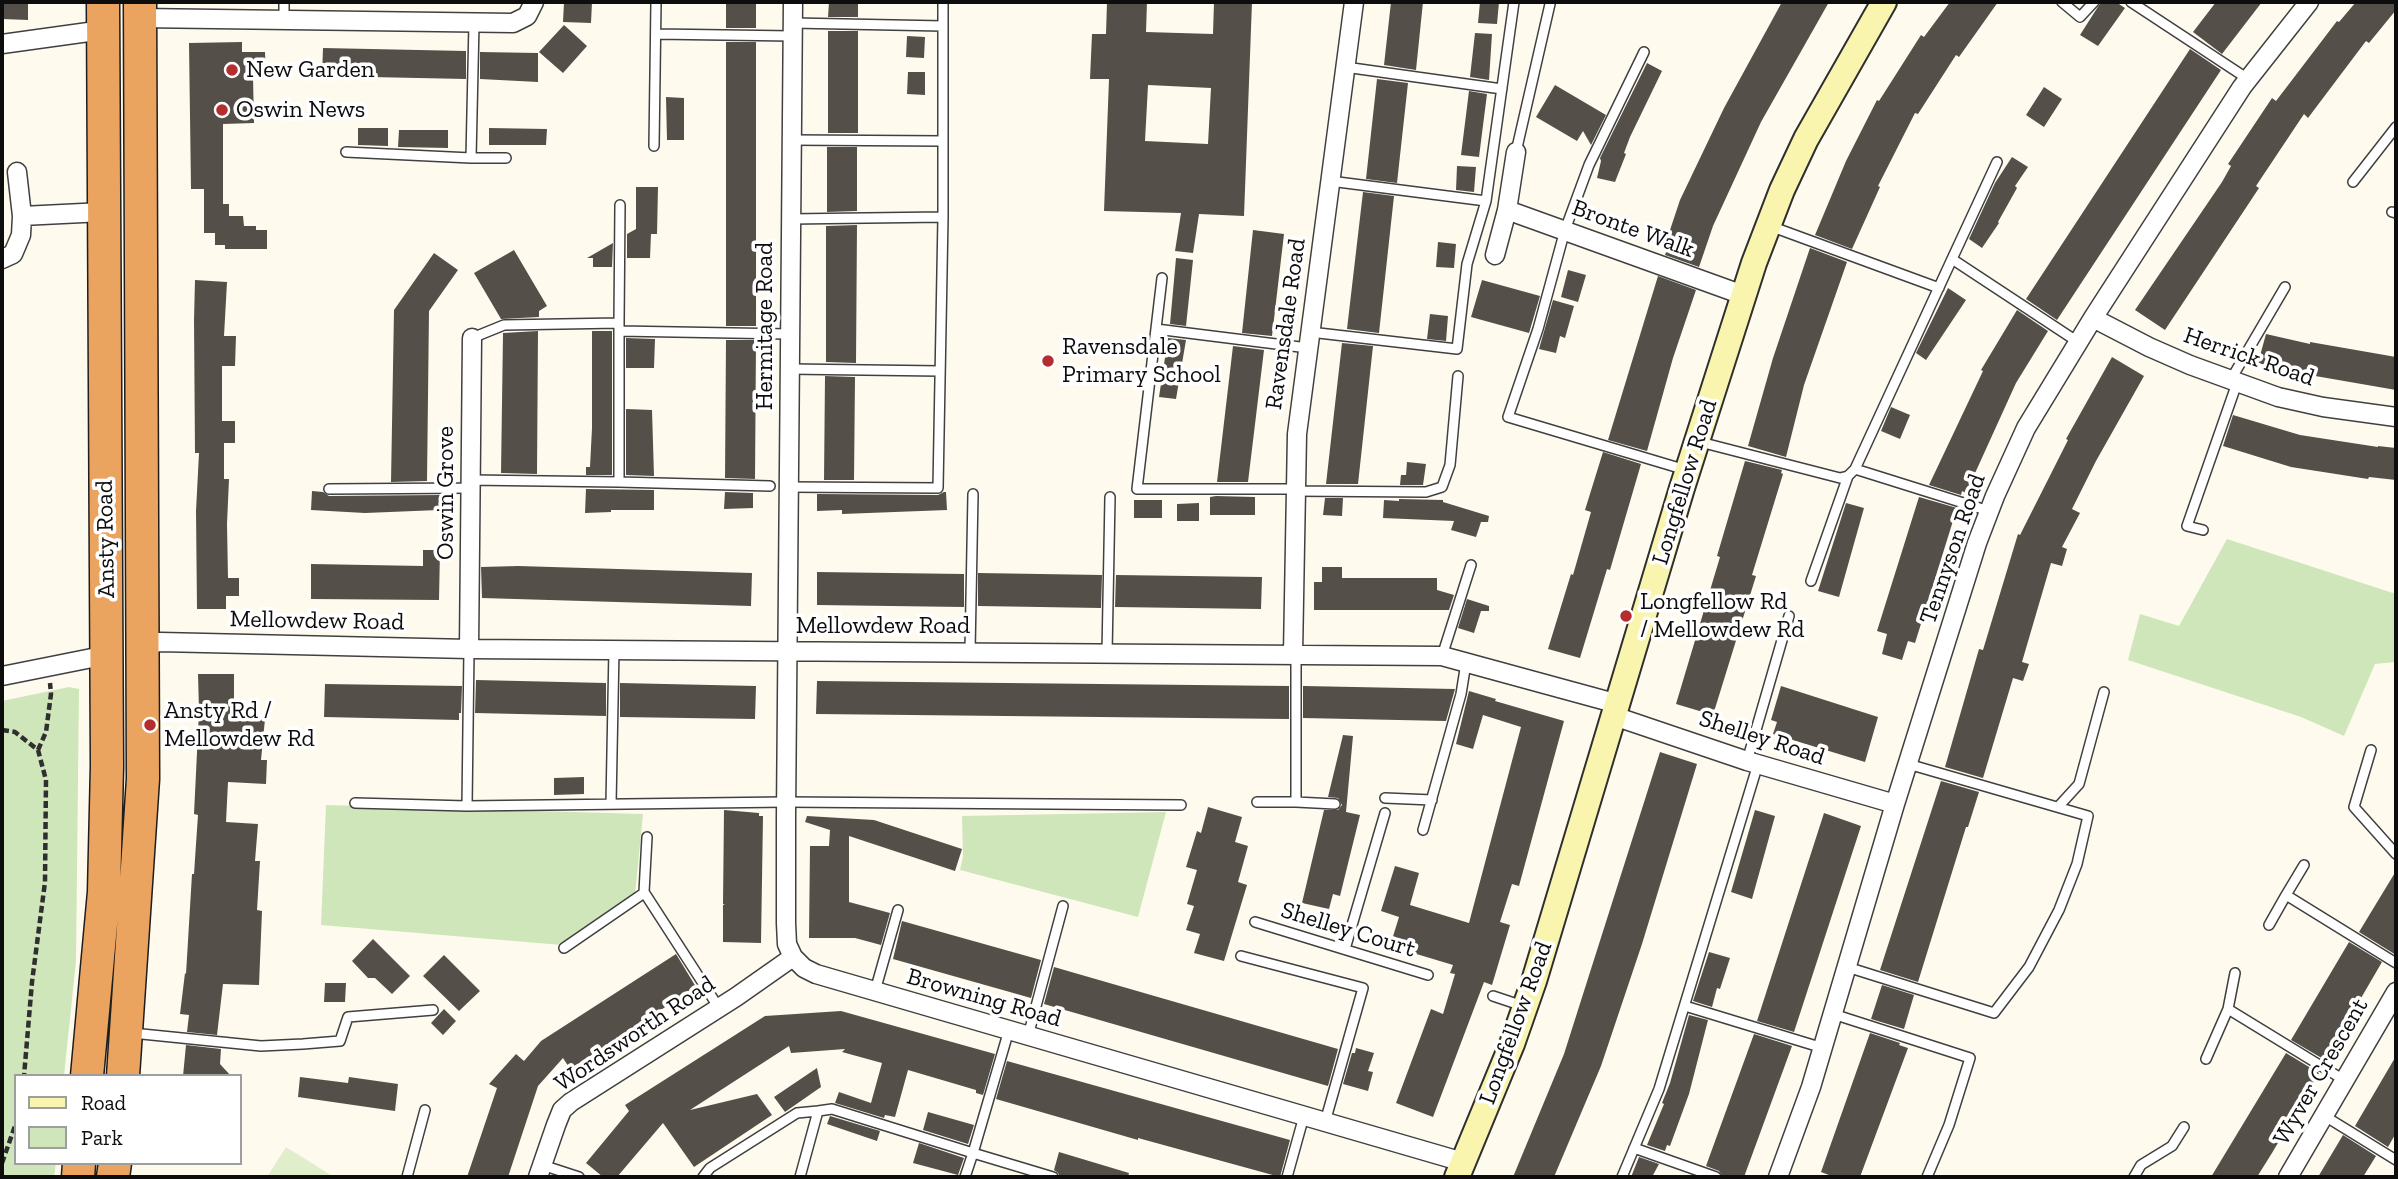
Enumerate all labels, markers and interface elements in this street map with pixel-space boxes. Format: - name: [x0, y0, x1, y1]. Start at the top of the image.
- place label: New Garden: [246, 56, 375, 84]
- marker: New Garden: [224, 62, 240, 78]
- place label: Oswin News: [236, 96, 365, 124]
- marker: Oswin News: [214, 102, 230, 118]
- street label: Bronte Walk: [1568, 194, 1698, 264]
- street label: Ravensdale Road: [1260, 236, 1312, 412]
- street label: Hermitage Road: [751, 242, 779, 410]
- street label: Herrick Road: [2180, 321, 2318, 393]
- place label: Ravensdale Primary School: [1062, 333, 1221, 389]
- marker: Ravensdale Primary School: [1040, 353, 1056, 369]
- street label: Longfellow Road: [1646, 396, 1724, 568]
- street label: Oswin Grove: [432, 426, 460, 560]
- street label: Tennyson Road: [1914, 470, 1992, 628]
- street label: Ansty Road: [91, 480, 121, 598]
- place label: Longfellow Rd / Mellowdew Rd: [1640, 588, 1804, 644]
- street label: Mellowdew Road: [229, 605, 405, 637]
- marker: Longfellow Rd / Mellowdew Rd: [1618, 608, 1634, 624]
- street label: Mellowdew Road: [796, 612, 970, 640]
- place label: Ansty Rd / Mellowdew Rd: [164, 697, 315, 753]
- street label: Shelley Road: [1696, 704, 1828, 772]
- marker: Ansty Rd / Mellowdew Rd: [142, 717, 158, 733]
- street label: Shelley Court: [1277, 896, 1419, 964]
- street label: Longfellow Road: [1473, 938, 1559, 1108]
- street label: Browning Road: [903, 962, 1065, 1034]
- street label: Wordsworth Road: [549, 970, 721, 1098]
- street label: Wyver Crescent: [2267, 993, 2375, 1151]
- legend: [14, 1074, 242, 1165]
- text: Road: [81, 1090, 126, 1115]
- text: Park: [81, 1125, 123, 1150]

